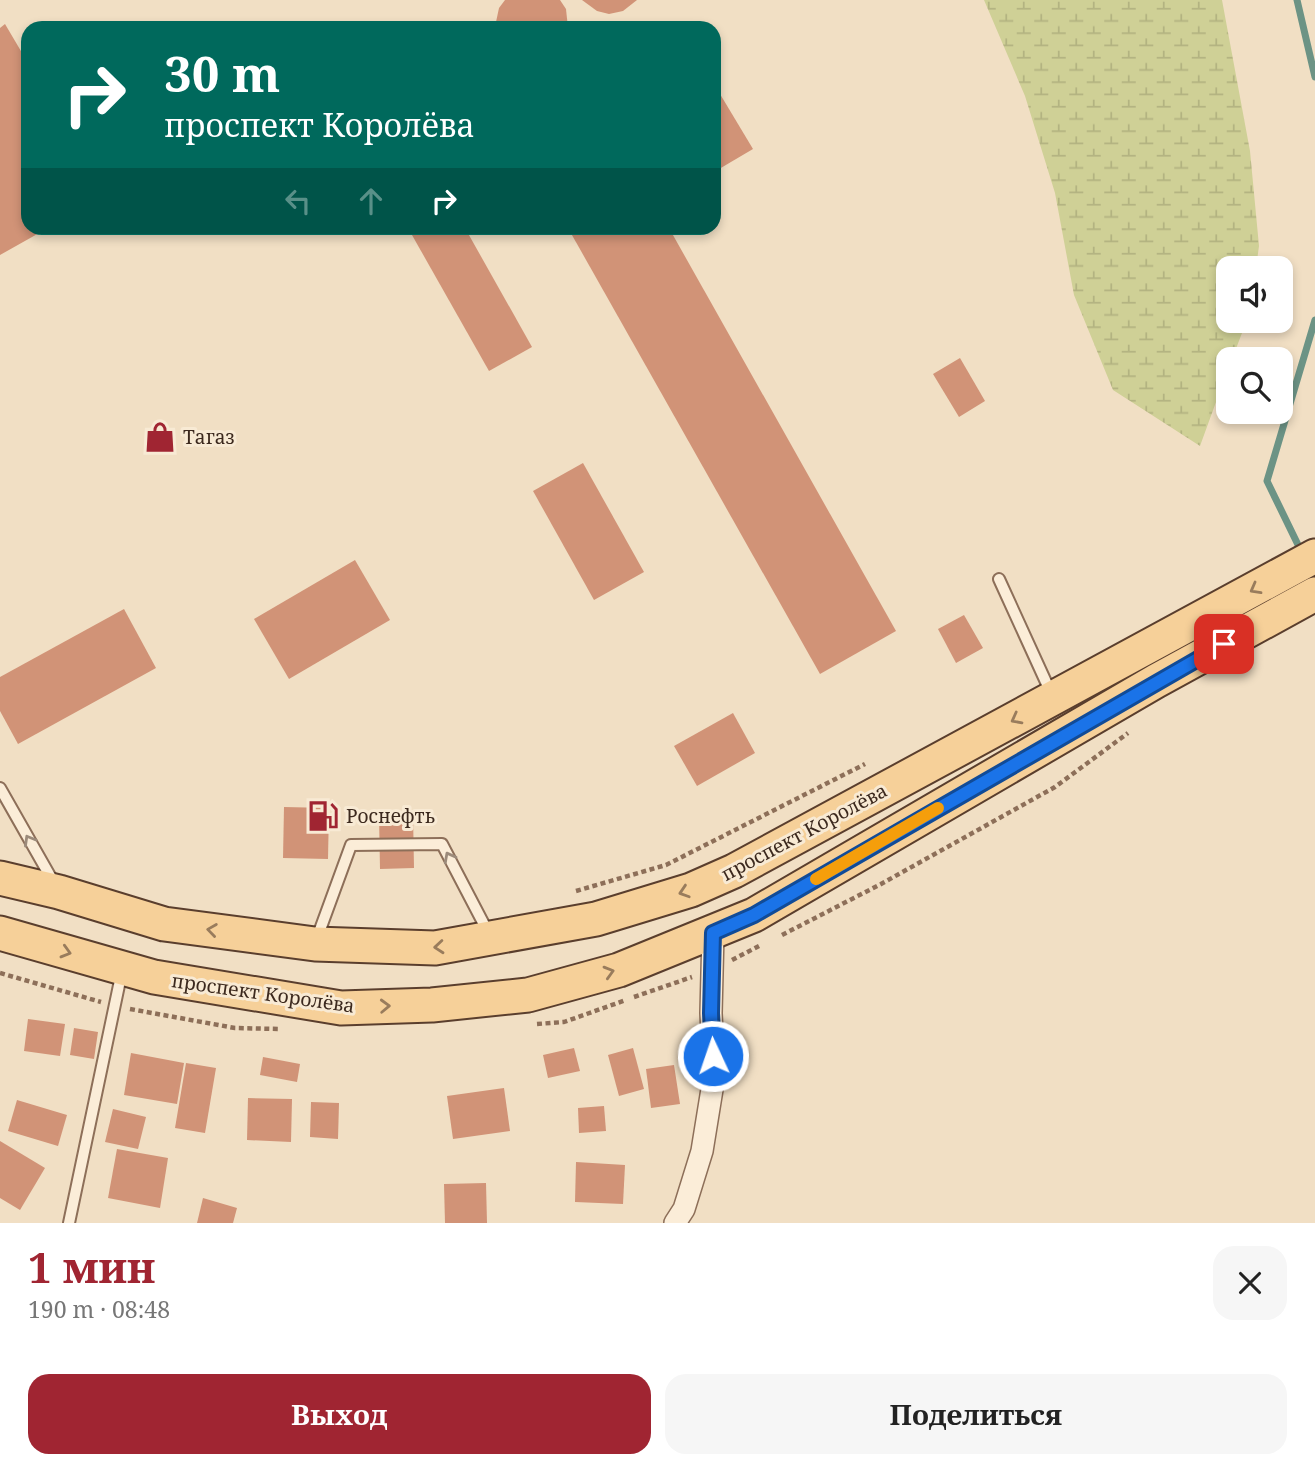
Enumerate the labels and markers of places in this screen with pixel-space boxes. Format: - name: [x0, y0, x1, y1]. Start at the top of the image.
- shop icon: Тагаз: [143, 420, 177, 454]
- place label: Тагаз: [183, 424, 235, 450]
- pin: [1194, 614, 1254, 674]
- fuel station icon: Роснефть: [306, 799, 340, 833]
- place label: Роснефть: [346, 803, 435, 829]

